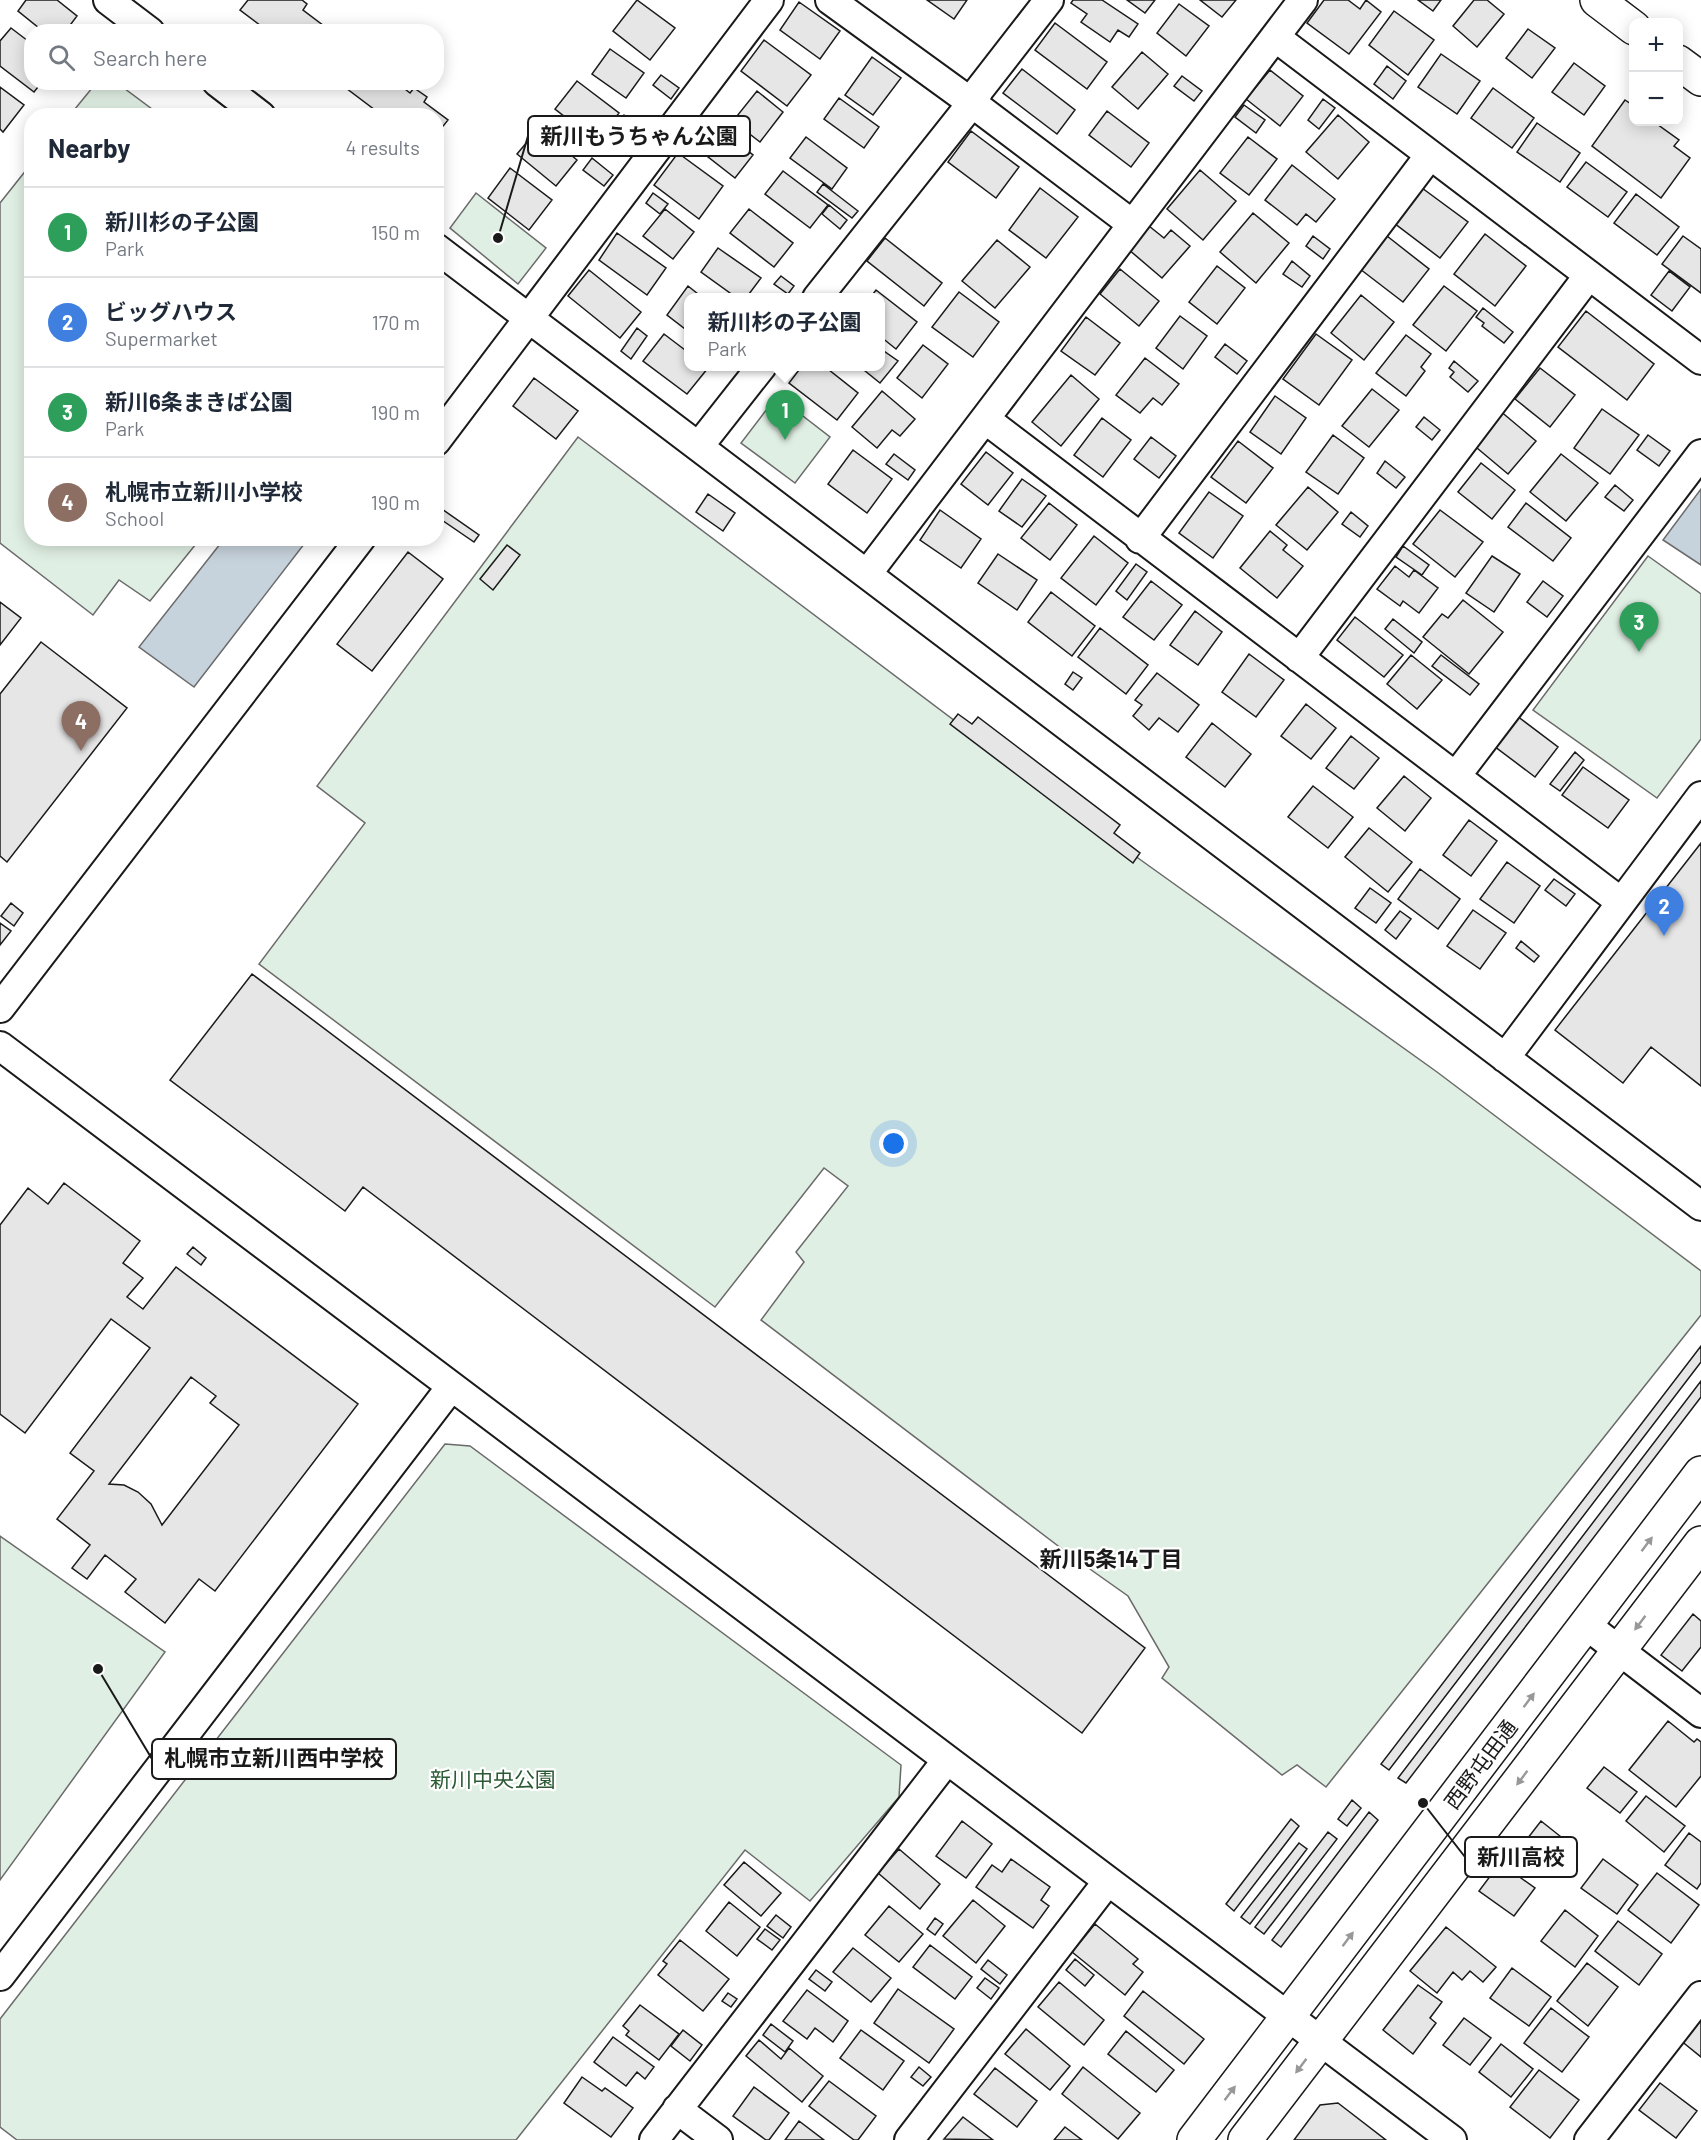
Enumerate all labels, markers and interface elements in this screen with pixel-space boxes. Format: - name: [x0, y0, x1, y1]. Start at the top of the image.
- map controls: [1629, 18, 1683, 126]
- button: +: [1629, 18, 1683, 72]
- search box: [24, 24, 444, 90]
- icon: search: [45, 41, 78, 74]
- text: Search here: [93, 44, 207, 70]
- button: −: [1629, 72, 1683, 126]
- callout: 新川もうちゃん公園: [528, 116, 750, 156]
- text: 新川もうちゃん公園: [540, 122, 738, 148]
- text: Nearby: [48, 132, 130, 163]
- text: 4 results: [345, 135, 420, 159]
- text: 新川杉の子公園: [105, 208, 259, 234]
- text: 1: [64, 220, 71, 244]
- text: 150 m: [371, 220, 420, 244]
- text: Park: [105, 236, 144, 260]
- popup: [684, 293, 885, 371]
- text: ビッグハウス: [105, 298, 237, 324]
- text: 新川杉の子公園: [707, 308, 862, 334]
- text: 2: [62, 310, 73, 334]
- text: 170 m: [372, 310, 420, 334]
- text: Supermarket: [105, 326, 218, 350]
- text: Park: [707, 336, 747, 360]
- text: 新川6条まきば公園: [105, 388, 293, 414]
- pin: 1: [766, 390, 804, 440]
- text: 3: [62, 400, 73, 424]
- text: 190 m: [371, 400, 420, 424]
- text: Park: [105, 416, 144, 440]
- text: 札幌市立新川小学校: [105, 478, 303, 504]
- text: 4: [61, 490, 74, 514]
- text: 190 m: [371, 490, 420, 514]
- text: School: [105, 506, 164, 530]
- pin: 3: [1620, 602, 1658, 652]
- pin: 4: [62, 702, 100, 751]
- pin: 2: [1644, 886, 1684, 936]
- your location: [879, 1129, 908, 1158]
- one-way arrow: [1641, 1537, 1653, 1552]
- district label: 新川5条14丁目: [1040, 1545, 1182, 1571]
- one-way arrow: [1634, 1615, 1646, 1631]
- one-way arrow: [1523, 1692, 1535, 1707]
- street label: 西野屯田通: [1438, 1715, 1522, 1813]
- callout: 札幌市立新川西中学校: [152, 1739, 396, 1779]
- text: 札幌市立新川西中学校: [164, 1744, 384, 1770]
- park label: 新川中央公園: [430, 1766, 556, 1791]
- one-way arrow: [1516, 1770, 1528, 1786]
- callout: 新川高校: [1465, 1837, 1577, 1877]
- text: 新川高校: [1477, 1843, 1565, 1869]
- one-way arrow: [1342, 1931, 1354, 1947]
- one-way arrow: [1296, 2059, 1308, 2074]
- one-way arrow: [1223, 2086, 1235, 2101]

